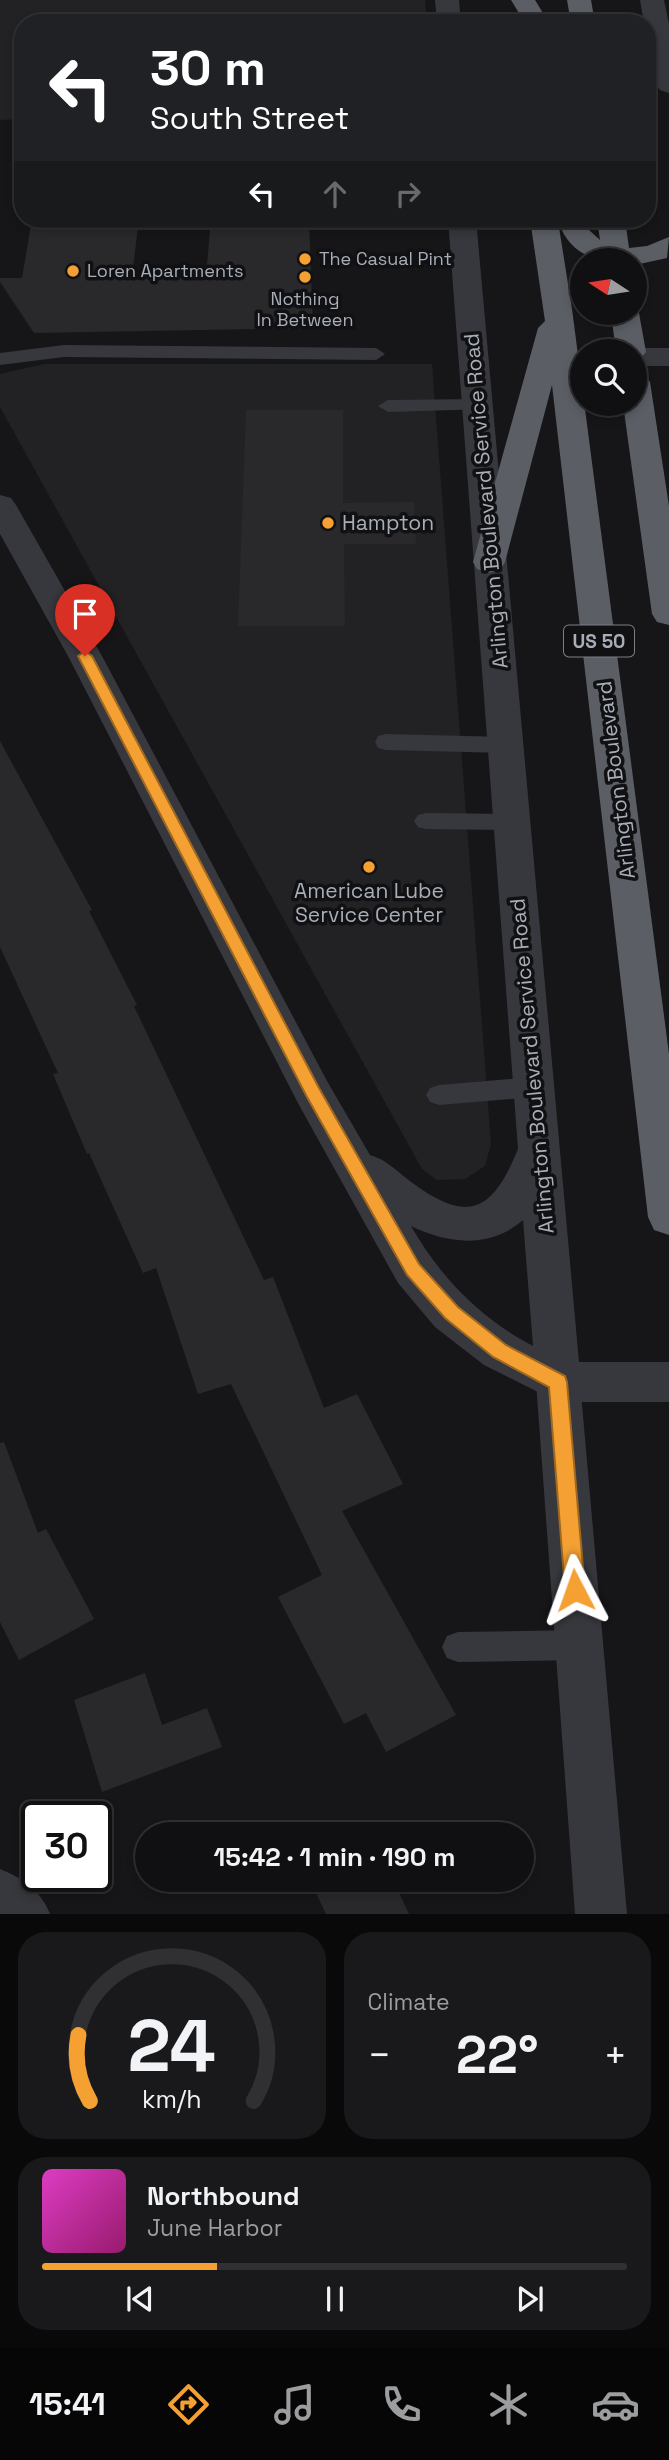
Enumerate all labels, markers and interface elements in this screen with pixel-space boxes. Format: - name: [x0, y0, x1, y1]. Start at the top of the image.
- text: 30 m: [150, 37, 266, 99]
- icon: left: [35, 42, 126, 133]
- text: South Street: [150, 98, 349, 138]
- icon: left: [243, 175, 281, 213]
- icon: ahead: [316, 175, 354, 213]
- icon: right: [389, 175, 427, 213]
- place label: The Casual Pint: [319, 247, 452, 270]
- north arrow: [570, 248, 648, 326]
- map controls: [570, 248, 647, 416]
- marker: The Casual Pint: [297, 251, 313, 267]
- place label: Loren Apartments: [87, 259, 243, 282]
- marker: Loren Apartments: [65, 263, 81, 279]
- marker: Nothing In Between: [297, 269, 313, 285]
- place label: Nothing In Between: [256, 287, 354, 331]
- street label: Arlington Boulevard Service Road: [457, 332, 514, 670]
- button: search: [570, 339, 647, 416]
- place label: Hampton: [342, 509, 434, 536]
- marker: Hampton: [320, 515, 336, 531]
- pin: [55, 584, 115, 656]
- icon: arrive: [66, 595, 104, 633]
- road number: US 50: [564, 626, 634, 656]
- street label: Arlington Boulevard: [590, 680, 641, 881]
- marker: American Lube Service Center: [361, 859, 377, 875]
- place label: American Lube Service Center: [294, 877, 444, 928]
- street label: Arlington Boulevard Service Road: [503, 897, 560, 1235]
- position arrow: [538, 1553, 612, 1627]
- speed limit sign: 30: [21, 1801, 112, 1892]
- text: 15:42 · 1 min · 190 m: [214, 1840, 455, 1874]
- text: Climate: [368, 1987, 450, 2017]
- text: 24: [128, 2000, 216, 2093]
- text: 22°: [456, 2022, 538, 2088]
- text: −: [368, 2031, 391, 2079]
- text: +: [603, 2031, 627, 2079]
- text: km/h: [142, 2083, 202, 2115]
- text: Northbound: [147, 2179, 300, 2213]
- text: June Harbor: [147, 2213, 282, 2243]
- icon: previous: [121, 2280, 159, 2318]
- icon: pause: [316, 2280, 354, 2318]
- icon: next: [511, 2280, 549, 2318]
- icon: directions: [164, 2380, 213, 2429]
- icon: music: [270, 2380, 319, 2429]
- icon: phone: [377, 2380, 426, 2429]
- icon: climate: [484, 2380, 533, 2429]
- icon: car: [591, 2380, 640, 2429]
- text: 15:41: [29, 2384, 106, 2424]

